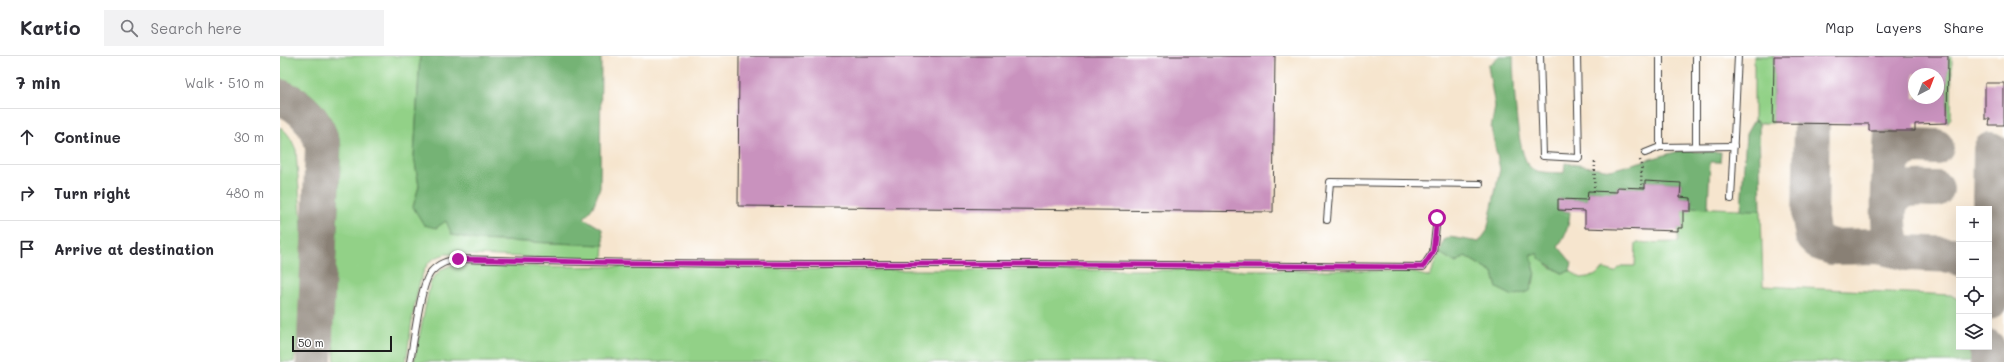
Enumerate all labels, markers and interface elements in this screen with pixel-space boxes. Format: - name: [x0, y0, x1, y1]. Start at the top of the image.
- search box: [104, 10, 384, 46]
- text: Kartio: [20, 15, 80, 40]
- icon: search: [118, 17, 140, 39]
- text: Search here: [150, 18, 242, 38]
- text: Map: [1825, 18, 1854, 37]
- text: Layers: [1876, 18, 1922, 37]
- text: Share: [1944, 18, 1984, 37]
- north arrow: [1908, 68, 1944, 104]
- text: 7 min: [16, 71, 61, 93]
- text: Walk · 510 m: [184, 74, 264, 91]
- icon: ahead: [16, 126, 38, 148]
- text: Continue: [54, 127, 121, 147]
- text: 30 m: [234, 128, 264, 145]
- icon: right: [16, 182, 38, 204]
- text: Turn right: [54, 183, 131, 203]
- text: 480 m: [226, 184, 264, 201]
- map controls: [1956, 206, 1992, 350]
- button: +: [1956, 206, 1992, 242]
- route start: [1428, 209, 1446, 227]
- icon: arrive: [16, 238, 38, 260]
- text: Arrive at destination: [54, 239, 214, 259]
- button: −: [1956, 242, 1992, 278]
- route end: [449, 250, 467, 268]
- button: locate: [1956, 278, 1992, 314]
- button: layers: [1956, 314, 1992, 350]
- scale bar: [292, 334, 392, 353]
- text: 50 m: [298, 335, 324, 350]

